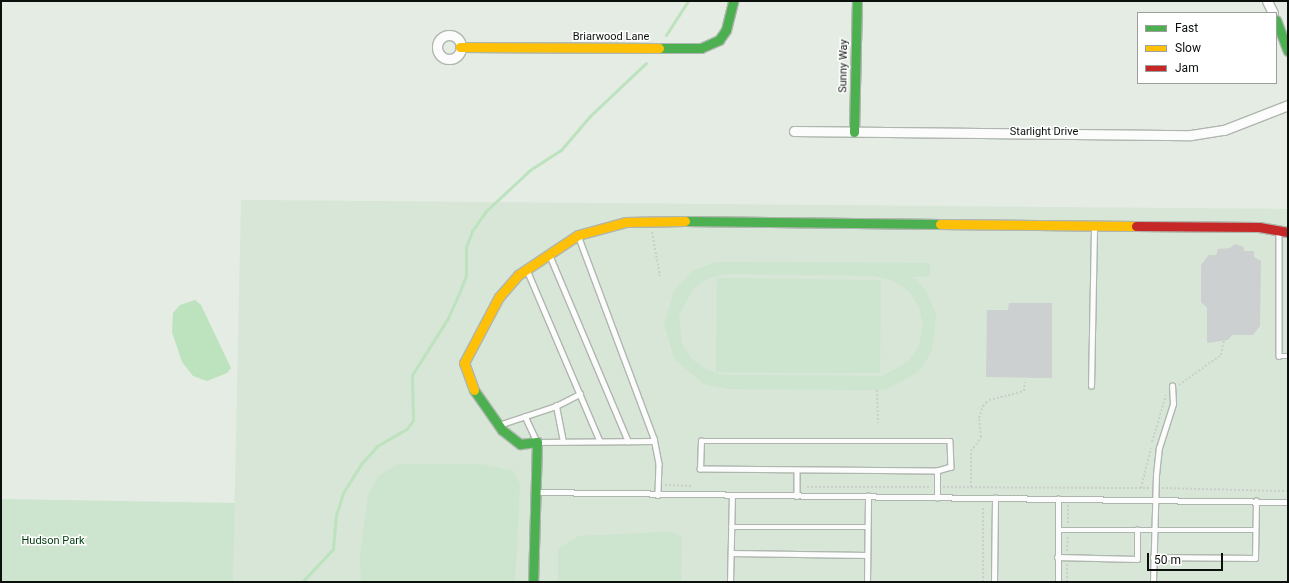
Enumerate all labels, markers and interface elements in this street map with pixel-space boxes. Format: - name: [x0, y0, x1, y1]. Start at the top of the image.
- legend: [1137, 12, 1277, 84]
- text: Fast: [1175, 21, 1198, 35]
- street label: Briarwood Lane: [573, 30, 649, 44]
- street label: Sunny Way: [837, 39, 851, 93]
- text: Slow: [1175, 41, 1201, 55]
- text: Jam: [1175, 61, 1199, 75]
- street label: Starlight Drive: [1010, 125, 1078, 139]
- park label: Hudson Park: [21, 534, 85, 548]
- scale bar: [1149, 545, 1225, 571]
- text: 50 m: [1154, 553, 1181, 567]

